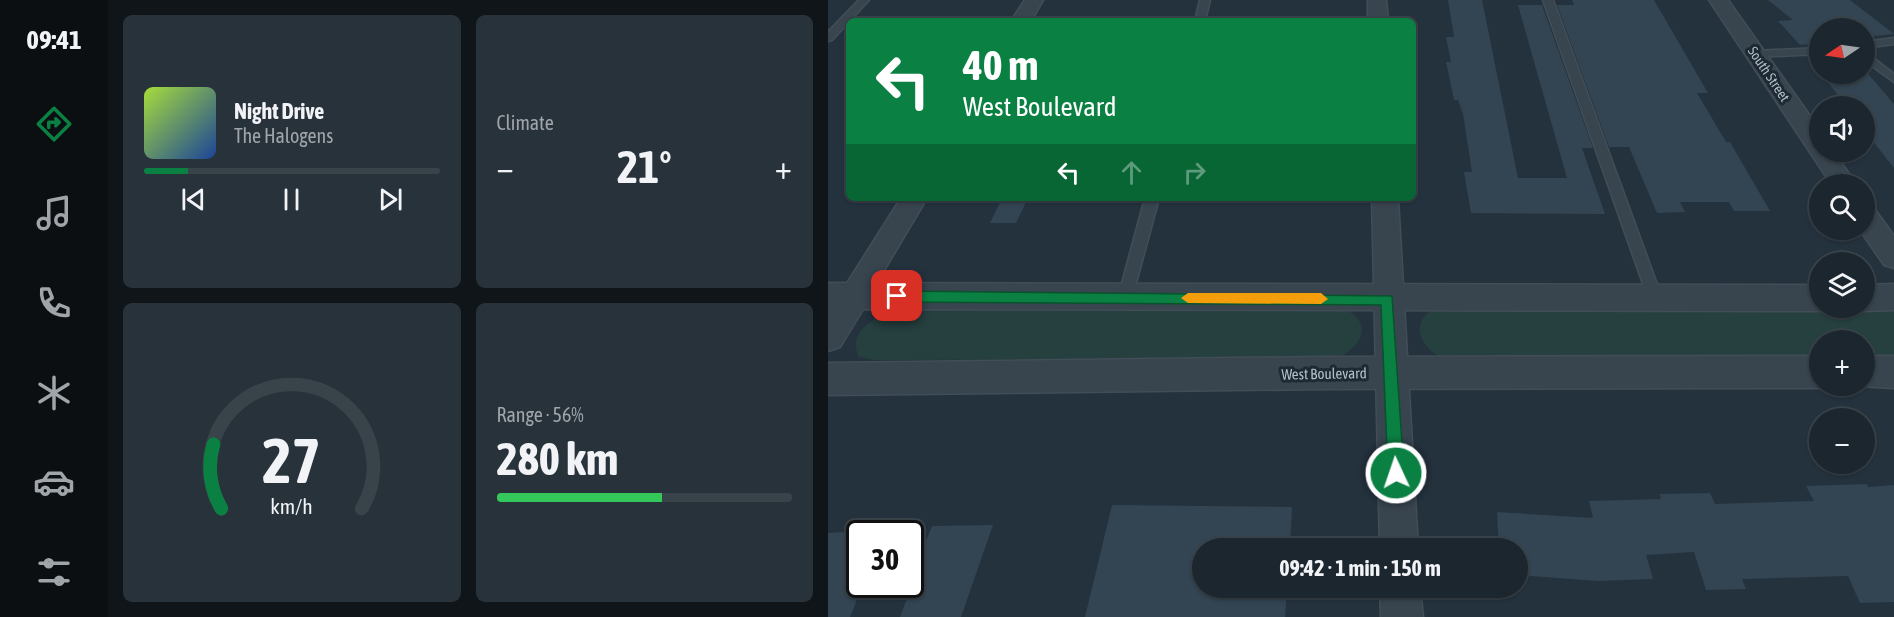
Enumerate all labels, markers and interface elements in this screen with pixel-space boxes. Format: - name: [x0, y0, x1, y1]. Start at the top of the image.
- north arrow: [1809, 18, 1875, 84]
- map controls: [1809, 18, 1875, 474]
- text: 09:41: [26, 24, 82, 55]
- text: 40 m: [963, 41, 1038, 89]
- icon: left: [864, 42, 942, 120]
- street label: South Street: [1745, 44, 1793, 104]
- text: West Boulevard: [963, 91, 1117, 122]
- button: sound: [1809, 96, 1875, 162]
- text: Night Drive: [234, 98, 324, 124]
- icon: directions: [33, 103, 75, 145]
- text: Climate: [497, 111, 554, 134]
- text: The Halogens: [234, 124, 333, 147]
- text: 21°: [617, 141, 672, 193]
- text: −: [497, 148, 514, 186]
- text: +: [775, 148, 792, 186]
- icon: left: [1052, 156, 1085, 189]
- icon: ahead: [1115, 156, 1148, 189]
- icon: right: [1178, 156, 1211, 189]
- button: search: [1809, 174, 1875, 240]
- icon: previous: [177, 183, 210, 216]
- icon: pause: [275, 183, 308, 216]
- icon: next: [374, 183, 407, 216]
- icon: music: [33, 192, 75, 234]
- button: layers: [1809, 252, 1875, 318]
- pin: [871, 270, 922, 321]
- icon: arrive: [880, 279, 913, 312]
- icon: phone: [33, 282, 75, 324]
- button: +: [1809, 330, 1875, 396]
- street label: West Boulevard: [1281, 364, 1367, 383]
- icon: climate: [33, 372, 75, 414]
- text: Range · 56%: [497, 403, 584, 426]
- button: −: [1809, 408, 1875, 474]
- text: 27: [262, 425, 321, 496]
- text: 280 km: [497, 433, 618, 485]
- position arrow: [1364, 441, 1428, 505]
- icon: car: [33, 461, 75, 503]
- text: km/h: [270, 495, 313, 520]
- speed limit sign: 30: [846, 520, 924, 598]
- icon: filters: [33, 551, 75, 593]
- text: 09:42 · 1 min · 150 m: [1279, 555, 1441, 581]

